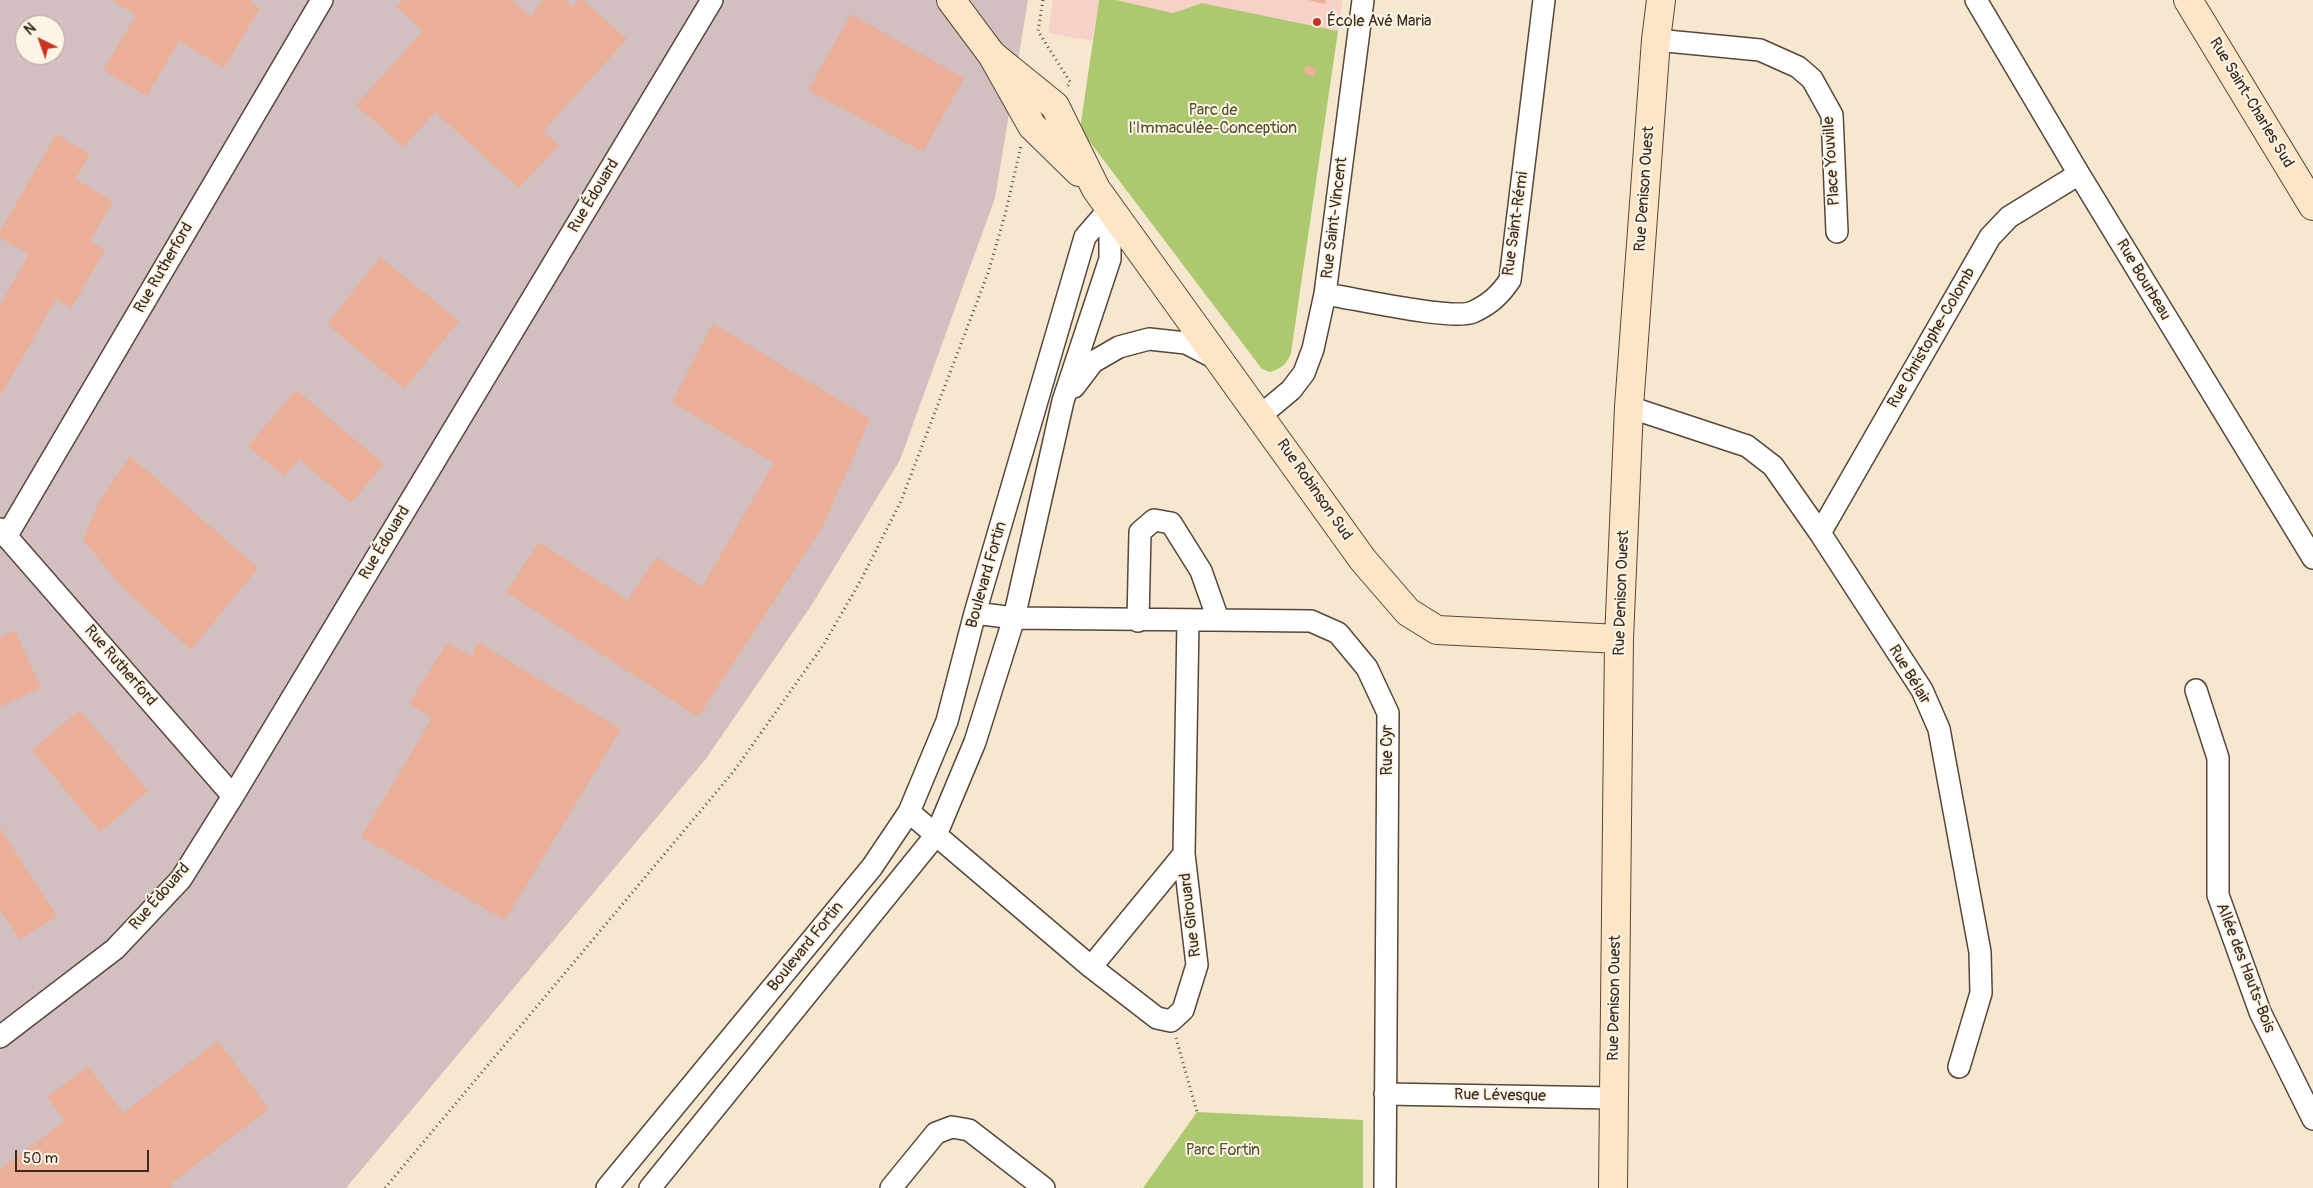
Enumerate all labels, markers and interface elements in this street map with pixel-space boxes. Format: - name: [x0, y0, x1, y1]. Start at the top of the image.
- place label: École Avé Maria: [1327, 12, 1431, 32]
- north arrow: [15, 15, 65, 65]
- marker: École Avé Maria: [1311, 16, 1323, 28]
- text: N: [21, 20, 40, 39]
- street label: Rue Saint-Charles Sud: [2205, 34, 2297, 172]
- park label: Parc de l'Immaculée-Conception: [1129, 101, 1297, 139]
- street label: Place Youville: [1819, 116, 1845, 206]
- street label: Rue Denison Ouest: [1631, 125, 1659, 253]
- street label: Rue Édouard: [565, 156, 623, 236]
- street label: Rue Saint-Vincent: [1318, 156, 1352, 280]
- street label: Rue Saint-Rémi: [1499, 171, 1533, 277]
- street label: Rue Rutherford: [130, 220, 198, 316]
- street label: Rue Bourbeau: [2111, 236, 2175, 324]
- street label: Rue Christophe-Colomb: [1884, 264, 1980, 412]
- street label: Rue Robinson Sud: [1272, 436, 1356, 544]
- street label: Rue Édouard: [356, 503, 414, 583]
- street label: Boulevard Fortin: [963, 519, 1011, 631]
- street label: Rue Denison Ouest: [1610, 530, 1634, 656]
- street label: Rue Rutherford: [80, 622, 160, 710]
- street label: Rue Bélair: [1884, 642, 1934, 708]
- street label: Rue Cyr: [1378, 724, 1398, 776]
- street label: Rue Édouard: [126, 860, 194, 934]
- street label: Rue Girouard: [1176, 872, 1206, 958]
- street label: Boulevard Fortin: [764, 898, 848, 996]
- street label: Allée des Hauts-Bois: [2211, 900, 2279, 1036]
- street label: Rue Denison Ouest: [1604, 935, 1626, 1061]
- street label: Rue Lévesque: [1454, 1086, 1546, 1106]
- scale bar: [18, 1140, 151, 1172]
- park label: Parc Fortin: [1186, 1141, 1260, 1161]
- text: 50 m: [23, 1149, 58, 1168]

